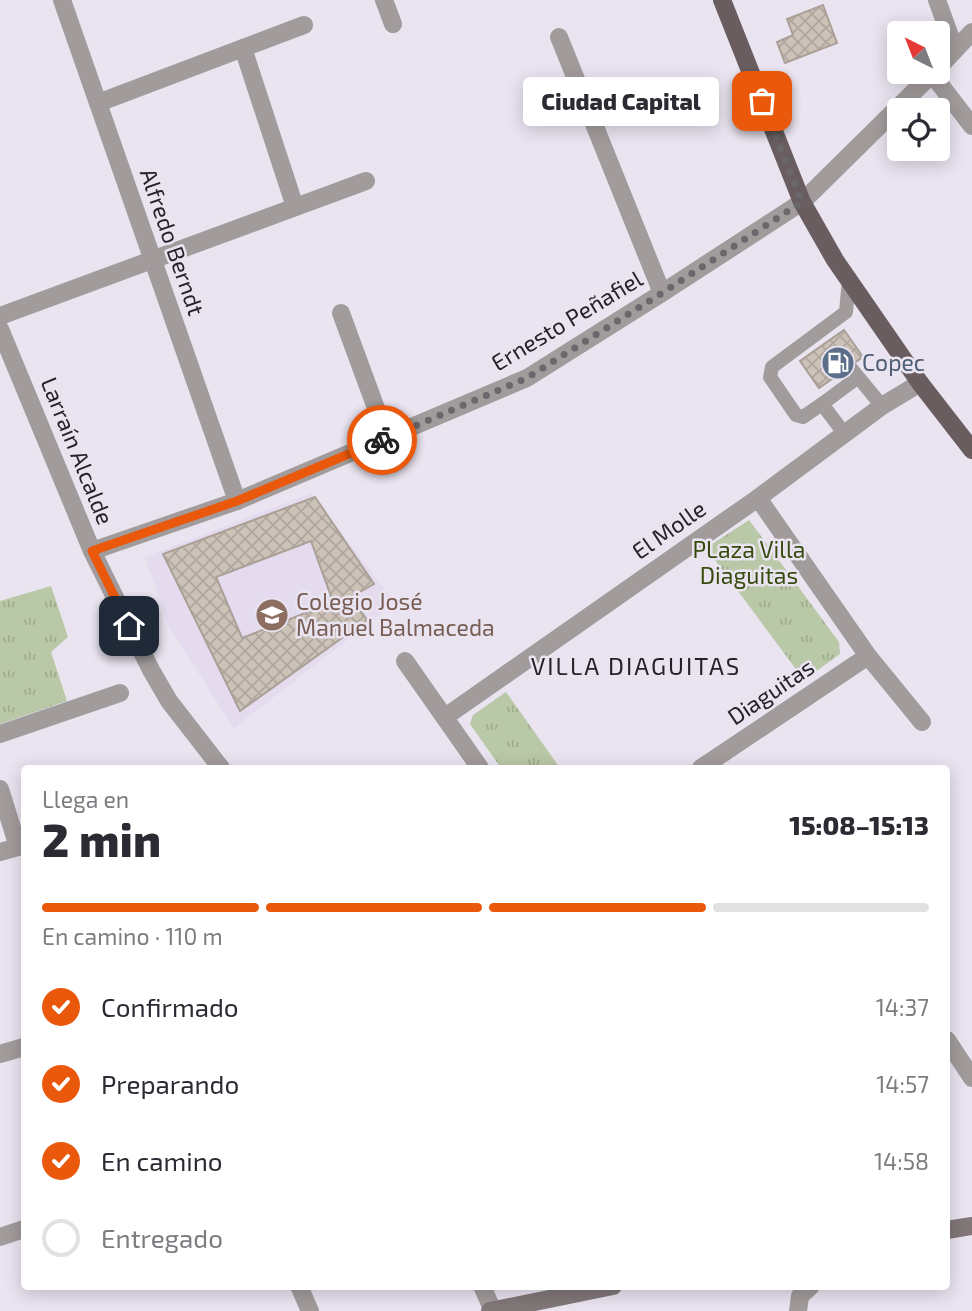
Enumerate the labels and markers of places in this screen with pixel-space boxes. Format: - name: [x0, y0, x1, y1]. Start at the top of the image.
- pin: [732, 71, 792, 131]
- callout: Ciudad Capital: [524, 76, 720, 126]
- fuel station icon: Copec: [819, 344, 857, 382]
- place label: Copec: [862, 348, 925, 376]
- place label: Colegio José Manuel Balmaceda: [296, 587, 495, 641]
- pin: [99, 596, 159, 656]
- school or university icon: Colegio José Manuel Balmaceda: [253, 596, 291, 634]

